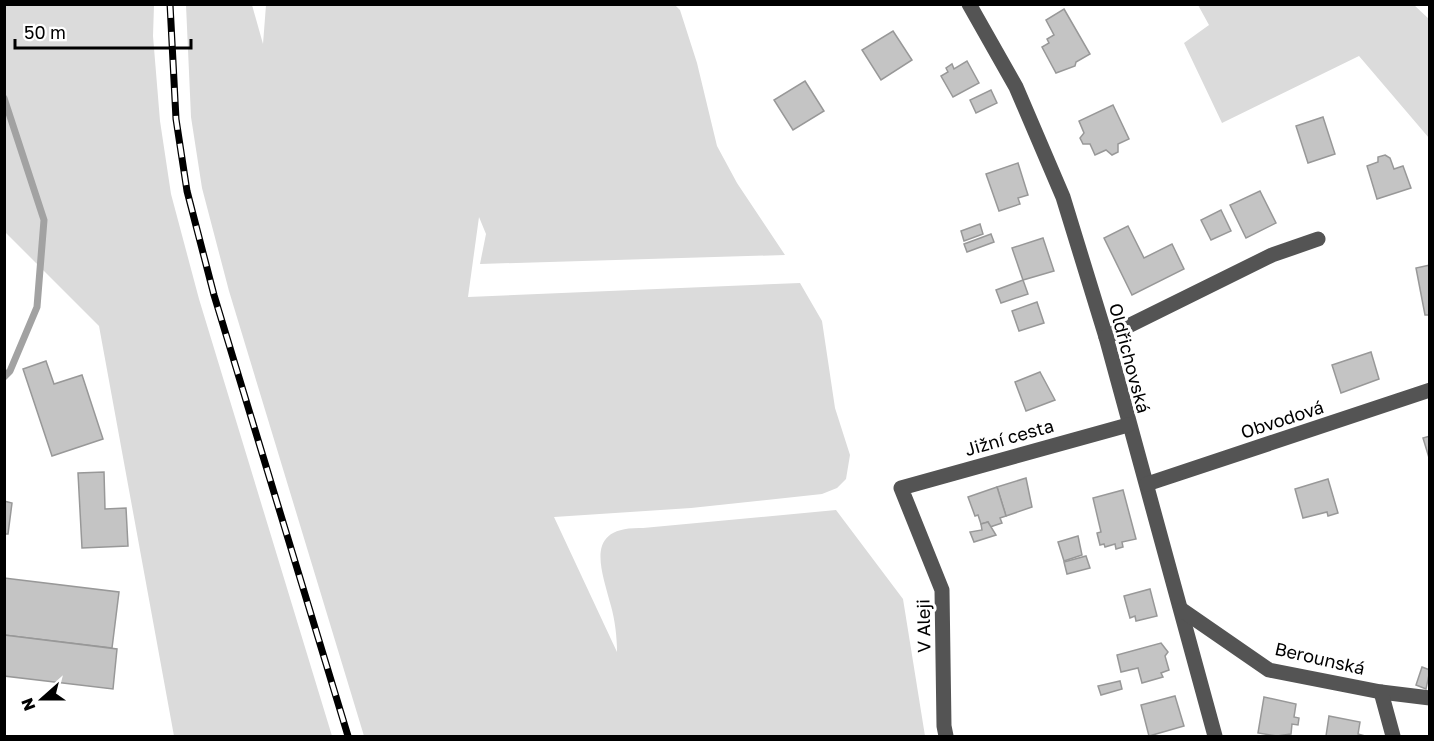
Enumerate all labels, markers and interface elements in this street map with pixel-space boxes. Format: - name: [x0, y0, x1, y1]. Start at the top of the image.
- scale bar: [15, 12, 190, 50]
- text: 50 m: [24, 21, 66, 43]
- street label: Oldřichovská: [1105, 301, 1155, 415]
- street label: Obvodová: [1238, 395, 1326, 443]
- street label: Jižní cesta: [962, 414, 1056, 460]
- street label: V Aleji: [912, 599, 934, 653]
- street label: Berounská: [1273, 637, 1367, 679]
- north arrow: [12, 669, 72, 729]
- text: N: [16, 695, 40, 714]

